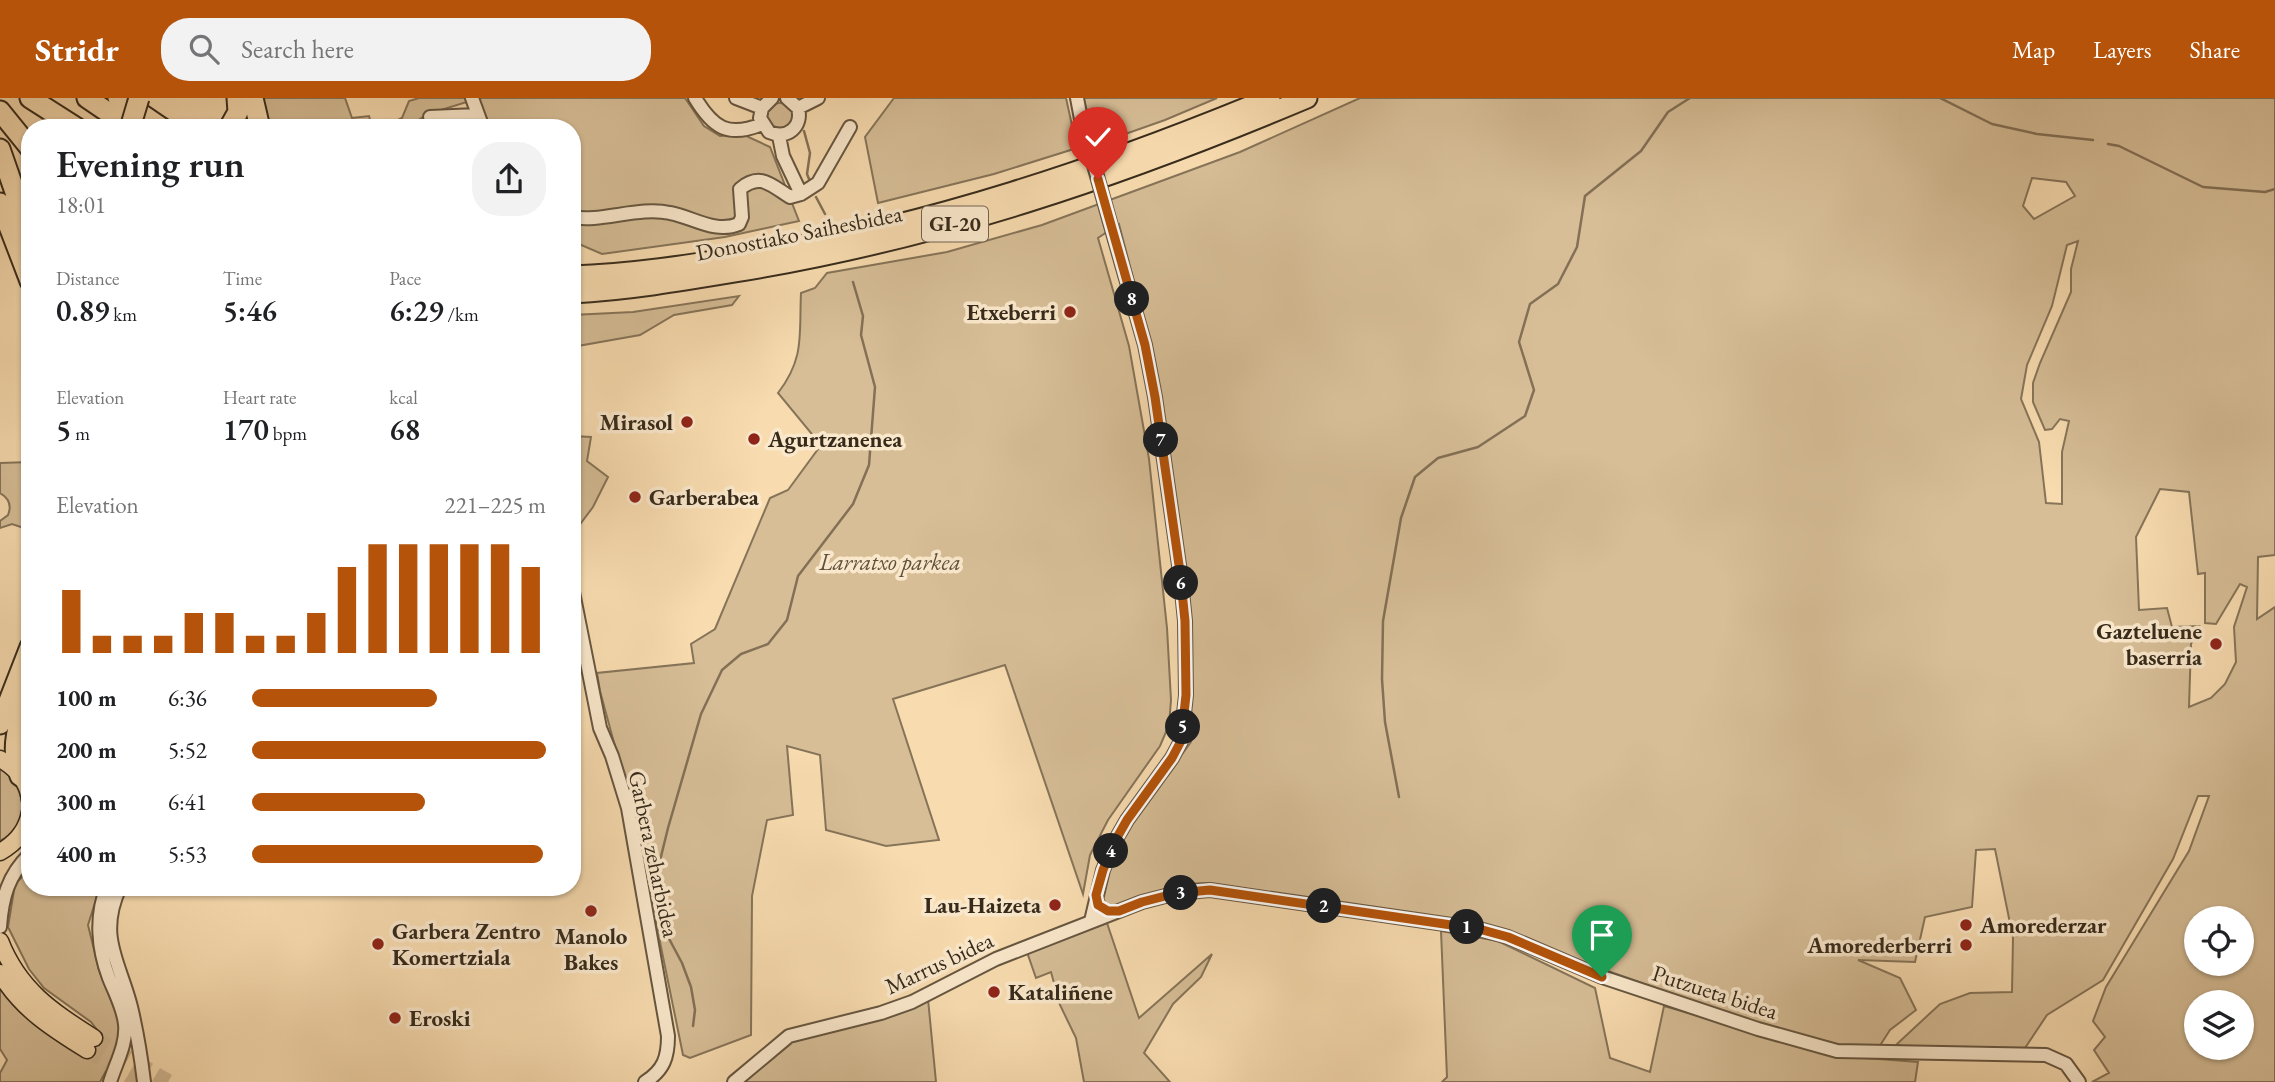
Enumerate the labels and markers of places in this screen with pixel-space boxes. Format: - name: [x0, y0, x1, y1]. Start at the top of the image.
- pin: [1068, 107, 1128, 179]
- pin: 8: [1114, 282, 1150, 316]
- place label: Etxeberri: [966, 297, 1056, 327]
- marker: Etxeberri: [1062, 304, 1078, 320]
- place label: Mirasol: [599, 407, 673, 437]
- marker: Mirasol: [679, 414, 695, 430]
- pin: 7: [1144, 422, 1178, 458]
- place label: Agurtzanenea: [767, 424, 903, 454]
- marker: Agurtzanenea: [746, 431, 762, 447]
- place label: Garberabea: [649, 482, 760, 512]
- marker: Garberabea: [627, 489, 643, 505]
- pin: 6: [1164, 566, 1198, 601]
- place label: Gazteluene baserria: [2096, 616, 2203, 672]
- marker: Gazteluene baserria: [2208, 636, 2224, 652]
- pin: 5: [1166, 710, 1200, 744]
- pin: 4: [1094, 834, 1128, 868]
- pin: 3: [1164, 876, 1198, 910]
- pin: 2: [1306, 888, 1342, 924]
- place label: Lau-Haizeta: [924, 890, 1042, 920]
- marker: Lau-Haizeta: [1047, 897, 1063, 913]
- marker: Manolo Bakes: [583, 903, 599, 919]
- pin: [1572, 905, 1632, 977]
- pin: 1: [1450, 910, 1484, 944]
- place label: Amorederzar: [1979, 910, 2107, 940]
- place label: Garbera Zentro Komertziala: [392, 916, 541, 972]
- marker: Amorederzar: [1958, 917, 1974, 933]
- place label: Manolo Bakes: [555, 921, 628, 977]
- place label: Amorederberri: [1806, 930, 1952, 960]
- marker: Garbera Zentro Komertziala: [370, 936, 386, 952]
- marker: Amorederberri: [1958, 937, 1974, 953]
- place label: Kataliñene: [1008, 977, 1113, 1007]
- marker: Kataliñene: [986, 984, 1002, 1000]
- place label: Eroski: [409, 1003, 471, 1033]
- marker: Eroski: [387, 1010, 403, 1026]

